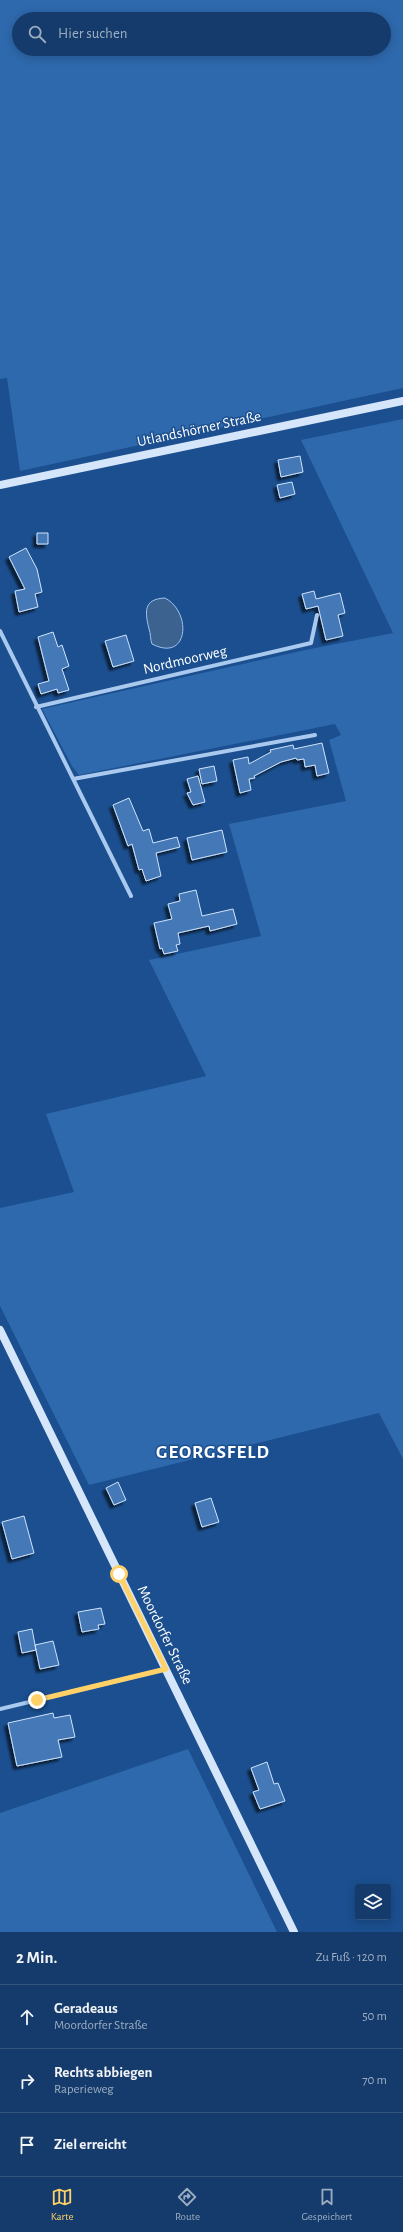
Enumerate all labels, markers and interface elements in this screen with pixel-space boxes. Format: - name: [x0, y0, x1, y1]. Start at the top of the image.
- search box: [12, 12, 391, 56]
- icon: search: [26, 23, 48, 45]
- text: Hier suchen: [58, 26, 128, 41]
- street label: Utlandshörner Straße: [136, 409, 262, 449]
- street label: Nordmoorweg: [142, 643, 229, 677]
- district label: GEORGSFELD: [156, 1443, 270, 1462]
- route start: [110, 1565, 128, 1583]
- street label: Moordorfer Straße: [135, 1583, 195, 1687]
- route end: [28, 1691, 46, 1709]
- map controls: [355, 1884, 391, 1920]
- button: layers: [355, 1884, 391, 1920]
- text: 2 Min.: [16, 1949, 57, 1966]
- text: Zu Fuß · 120 m: [316, 1951, 387, 1964]
- text: Geradeaus: [54, 2001, 118, 2016]
- icon: ahead: [16, 2006, 38, 2028]
- text: 50 m: [362, 2010, 387, 2023]
- text: Moordorfer Straße: [54, 2019, 148, 2032]
- text: Rechts abbiegen: [54, 2065, 152, 2080]
- icon: right: [16, 2070, 38, 2092]
- text: 70 m: [362, 2074, 387, 2087]
- text: Raperieweg: [54, 2083, 114, 2096]
- icon: arrive: [16, 2134, 38, 2156]
- text: Ziel erreicht: [54, 2137, 127, 2152]
- tab: Karte: [51, 2186, 74, 2223]
- tab: Route: [175, 2186, 200, 2223]
- tab: Gespeichert: [301, 2186, 352, 2223]

